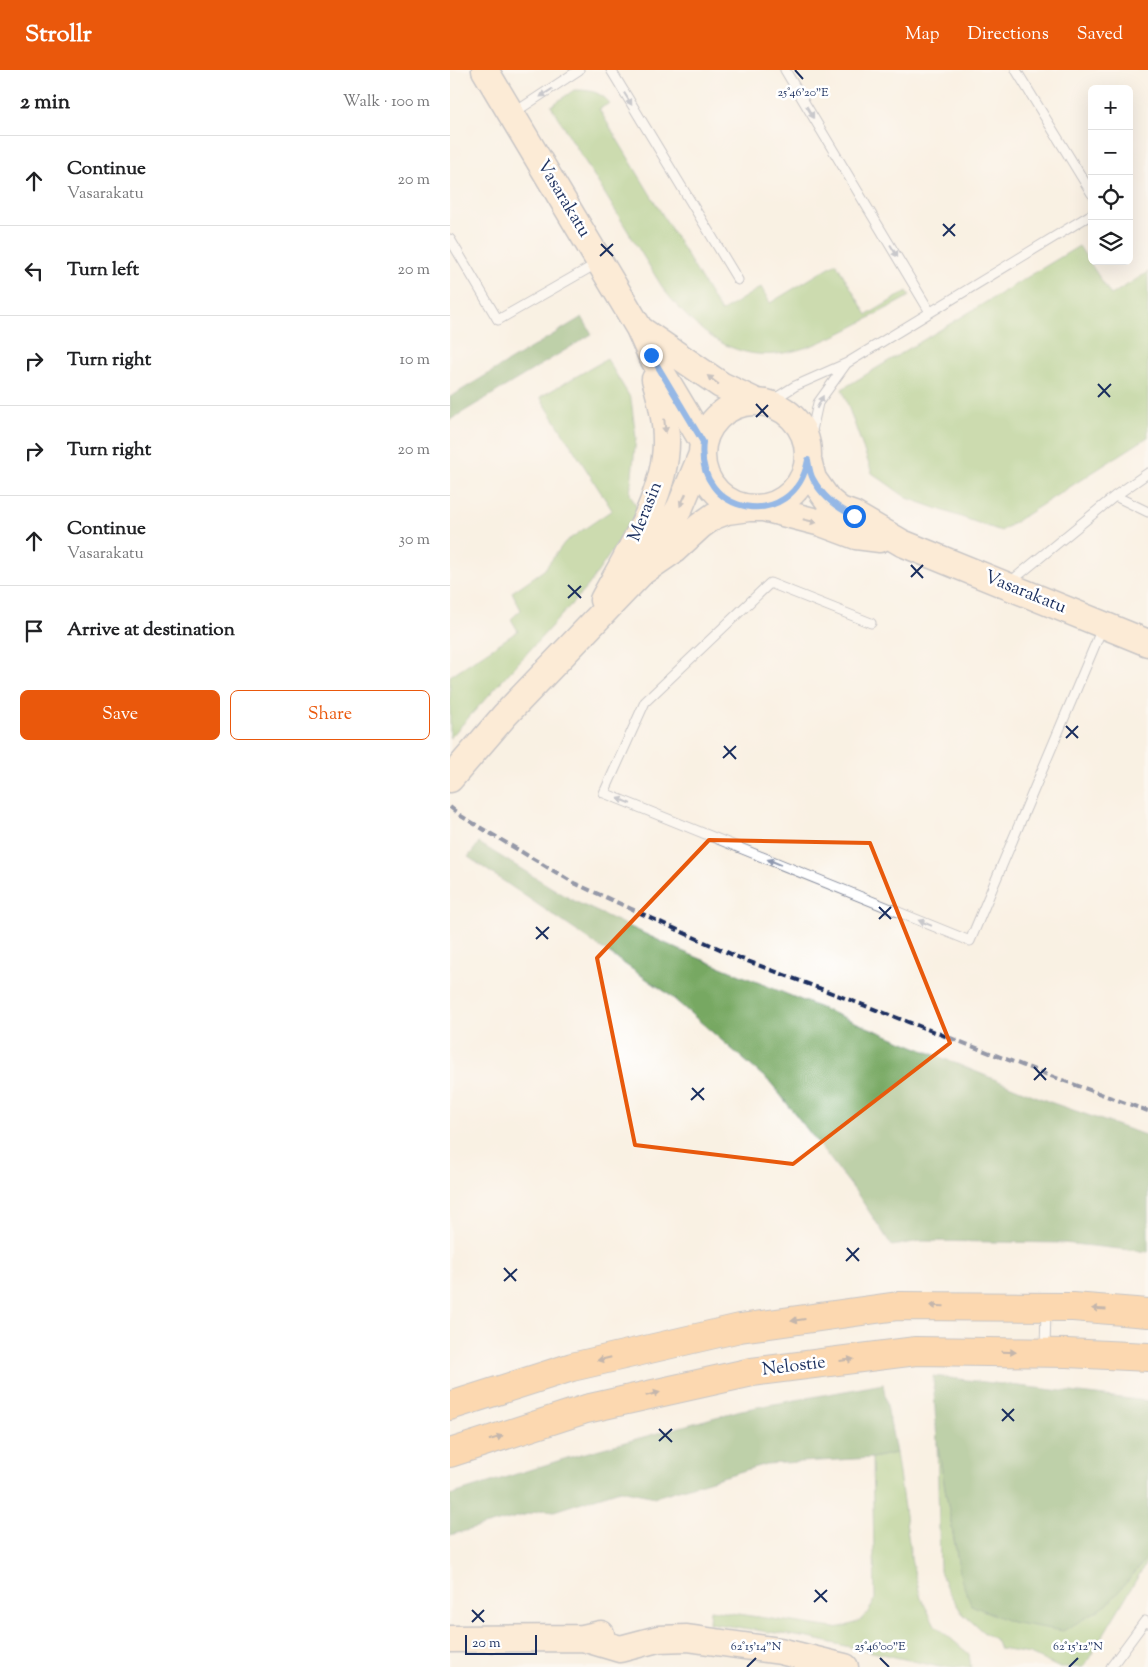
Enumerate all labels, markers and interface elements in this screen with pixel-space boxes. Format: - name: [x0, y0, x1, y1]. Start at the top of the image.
- text: Strollr: [25, 18, 92, 52]
- text: Map: [905, 22, 940, 48]
- text: Directions: [968, 22, 1049, 48]
- text: Saved: [1077, 22, 1123, 48]
- text: 25°46'20"E: [778, 84, 829, 102]
- map controls: [1088, 85, 1133, 265]
- button: +: [1088, 85, 1133, 130]
- text: 2 min: [20, 88, 70, 118]
- one-way arrow: [539, 88, 552, 97]
- text: Walk · 100 m: [343, 91, 430, 114]
- one-way arrow: [624, 93, 633, 106]
- one-way arrow: [806, 105, 815, 118]
- button: −: [1088, 130, 1133, 175]
- street label: Vasarakatu: [530, 155, 596, 243]
- text: Continue: [67, 156, 146, 183]
- icon: ahead: [20, 167, 48, 195]
- text: 20 m: [397, 169, 430, 192]
- button: locate: [1088, 175, 1133, 220]
- text: Vasarakatu: [67, 183, 144, 206]
- button: layers: [1088, 220, 1133, 265]
- one-way arrow: [889, 245, 898, 258]
- icon: left: [20, 257, 48, 285]
- text: Turn left: [67, 257, 139, 284]
- text: 20 m: [397, 259, 430, 282]
- route end: [640, 344, 663, 367]
- icon: right: [20, 347, 48, 375]
- text: Turn right: [67, 347, 151, 374]
- text: 10 m: [400, 349, 430, 372]
- one-way arrow: [707, 374, 720, 385]
- one-way arrow: [816, 395, 824, 410]
- one-way arrow: [661, 418, 669, 434]
- icon: right: [20, 437, 48, 465]
- text: Turn right: [67, 437, 151, 464]
- text: 20 m: [397, 439, 430, 462]
- street label: Merasin: [622, 478, 670, 546]
- one-way arrow: [679, 493, 687, 507]
- route start: [843, 505, 866, 528]
- text: Continue: [67, 516, 146, 543]
- one-way arrow: [802, 517, 817, 525]
- icon: ahead: [20, 527, 48, 555]
- text: 30 m: [399, 529, 430, 552]
- text: Vasarakatu: [67, 543, 144, 566]
- street label: Vasarakatu: [980, 565, 1070, 621]
- icon: arrive: [20, 617, 48, 645]
- text: Arrive at destination: [67, 617, 235, 644]
- button: Save: [20, 690, 220, 740]
- button: Share: [230, 690, 430, 740]
- one-way arrow: [617, 796, 631, 804]
- one-way arrow: [767, 858, 782, 865]
- one-way arrow: [917, 919, 932, 927]
- one-way arrow: [929, 1302, 945, 1310]
- one-way arrow: [1091, 1305, 1107, 1313]
- one-way arrow: [789, 1316, 805, 1324]
- one-way arrow: [1001, 1348, 1017, 1356]
- street label: Nelostie: [761, 1350, 827, 1384]
- one-way arrow: [597, 1355, 612, 1363]
- one-way arrow: [839, 1356, 855, 1364]
- one-way arrow: [645, 1390, 660, 1398]
- one-way arrow: [489, 1434, 504, 1441]
- scale bar: [465, 1632, 538, 1655]
- text: 20 m: [472, 1634, 501, 1654]
- text: 62°15'14"N: [731, 1638, 782, 1656]
- text: 25°46'00"E: [854, 1638, 906, 1656]
- text: 62°15'12"N: [1053, 1638, 1103, 1656]

